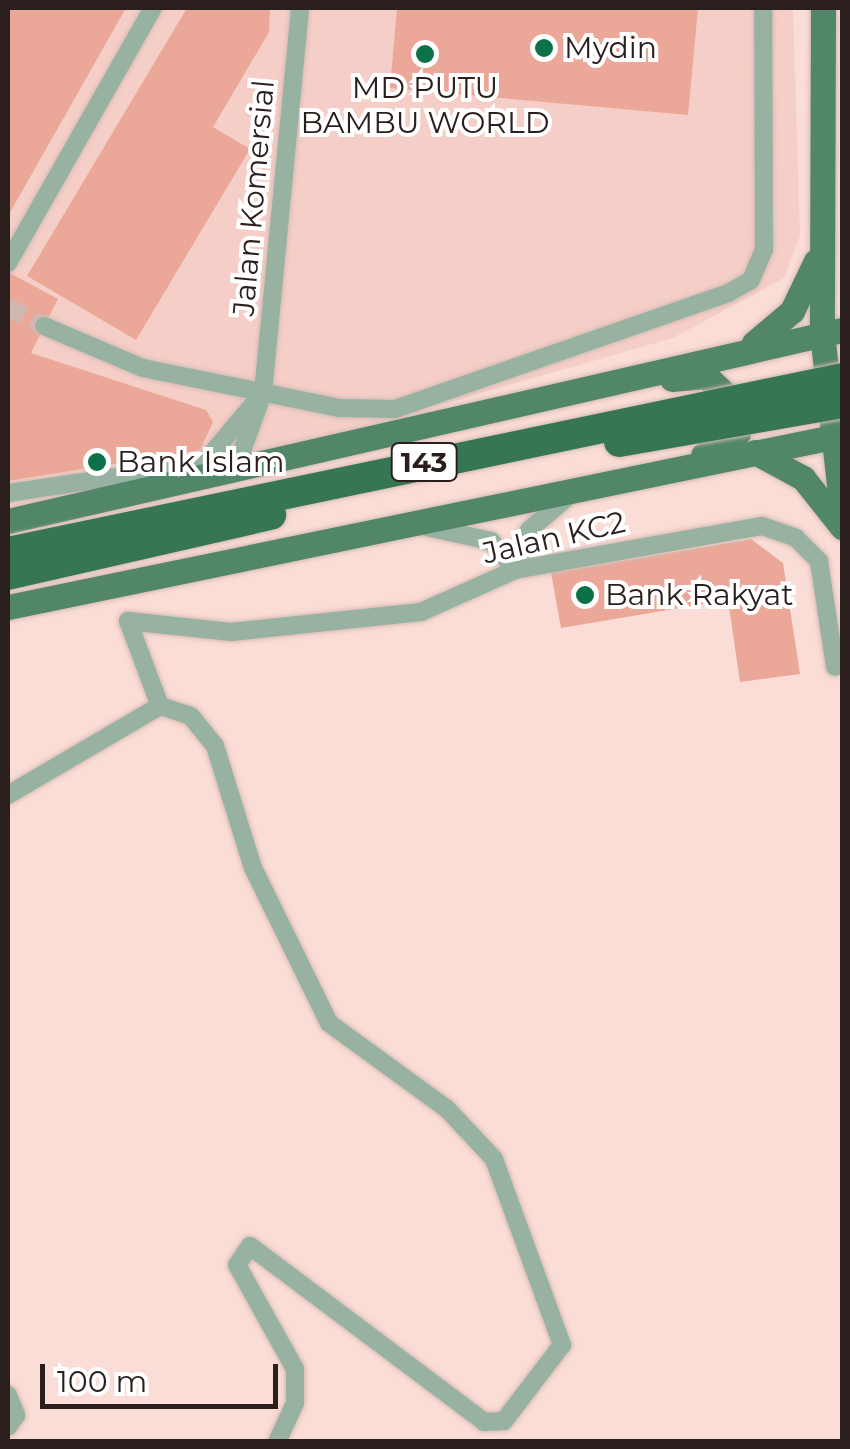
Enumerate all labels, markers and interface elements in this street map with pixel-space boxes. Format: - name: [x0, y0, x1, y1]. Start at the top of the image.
- place label: Mydin: [564, 30, 657, 66]
- marker: Mydin: [533, 37, 555, 59]
- marker: MD PUTU BAMBU WORLD: [414, 43, 436, 65]
- place label: MD PUTU BAMBU WORLD: [301, 70, 549, 140]
- street label: Jalan Komersial: [226, 79, 282, 317]
- road number: 143: [389, 439, 459, 485]
- place label: Bank Islam: [117, 444, 285, 480]
- marker: Bank Islam: [86, 451, 108, 473]
- street label: Jalan KC2: [479, 504, 629, 572]
- place label: Bank Rakyat: [605, 577, 793, 613]
- marker: Bank Rakyat: [574, 584, 596, 606]
- scale bar: [45, 1344, 282, 1406]
- text: 100 m: [57, 1363, 147, 1400]

